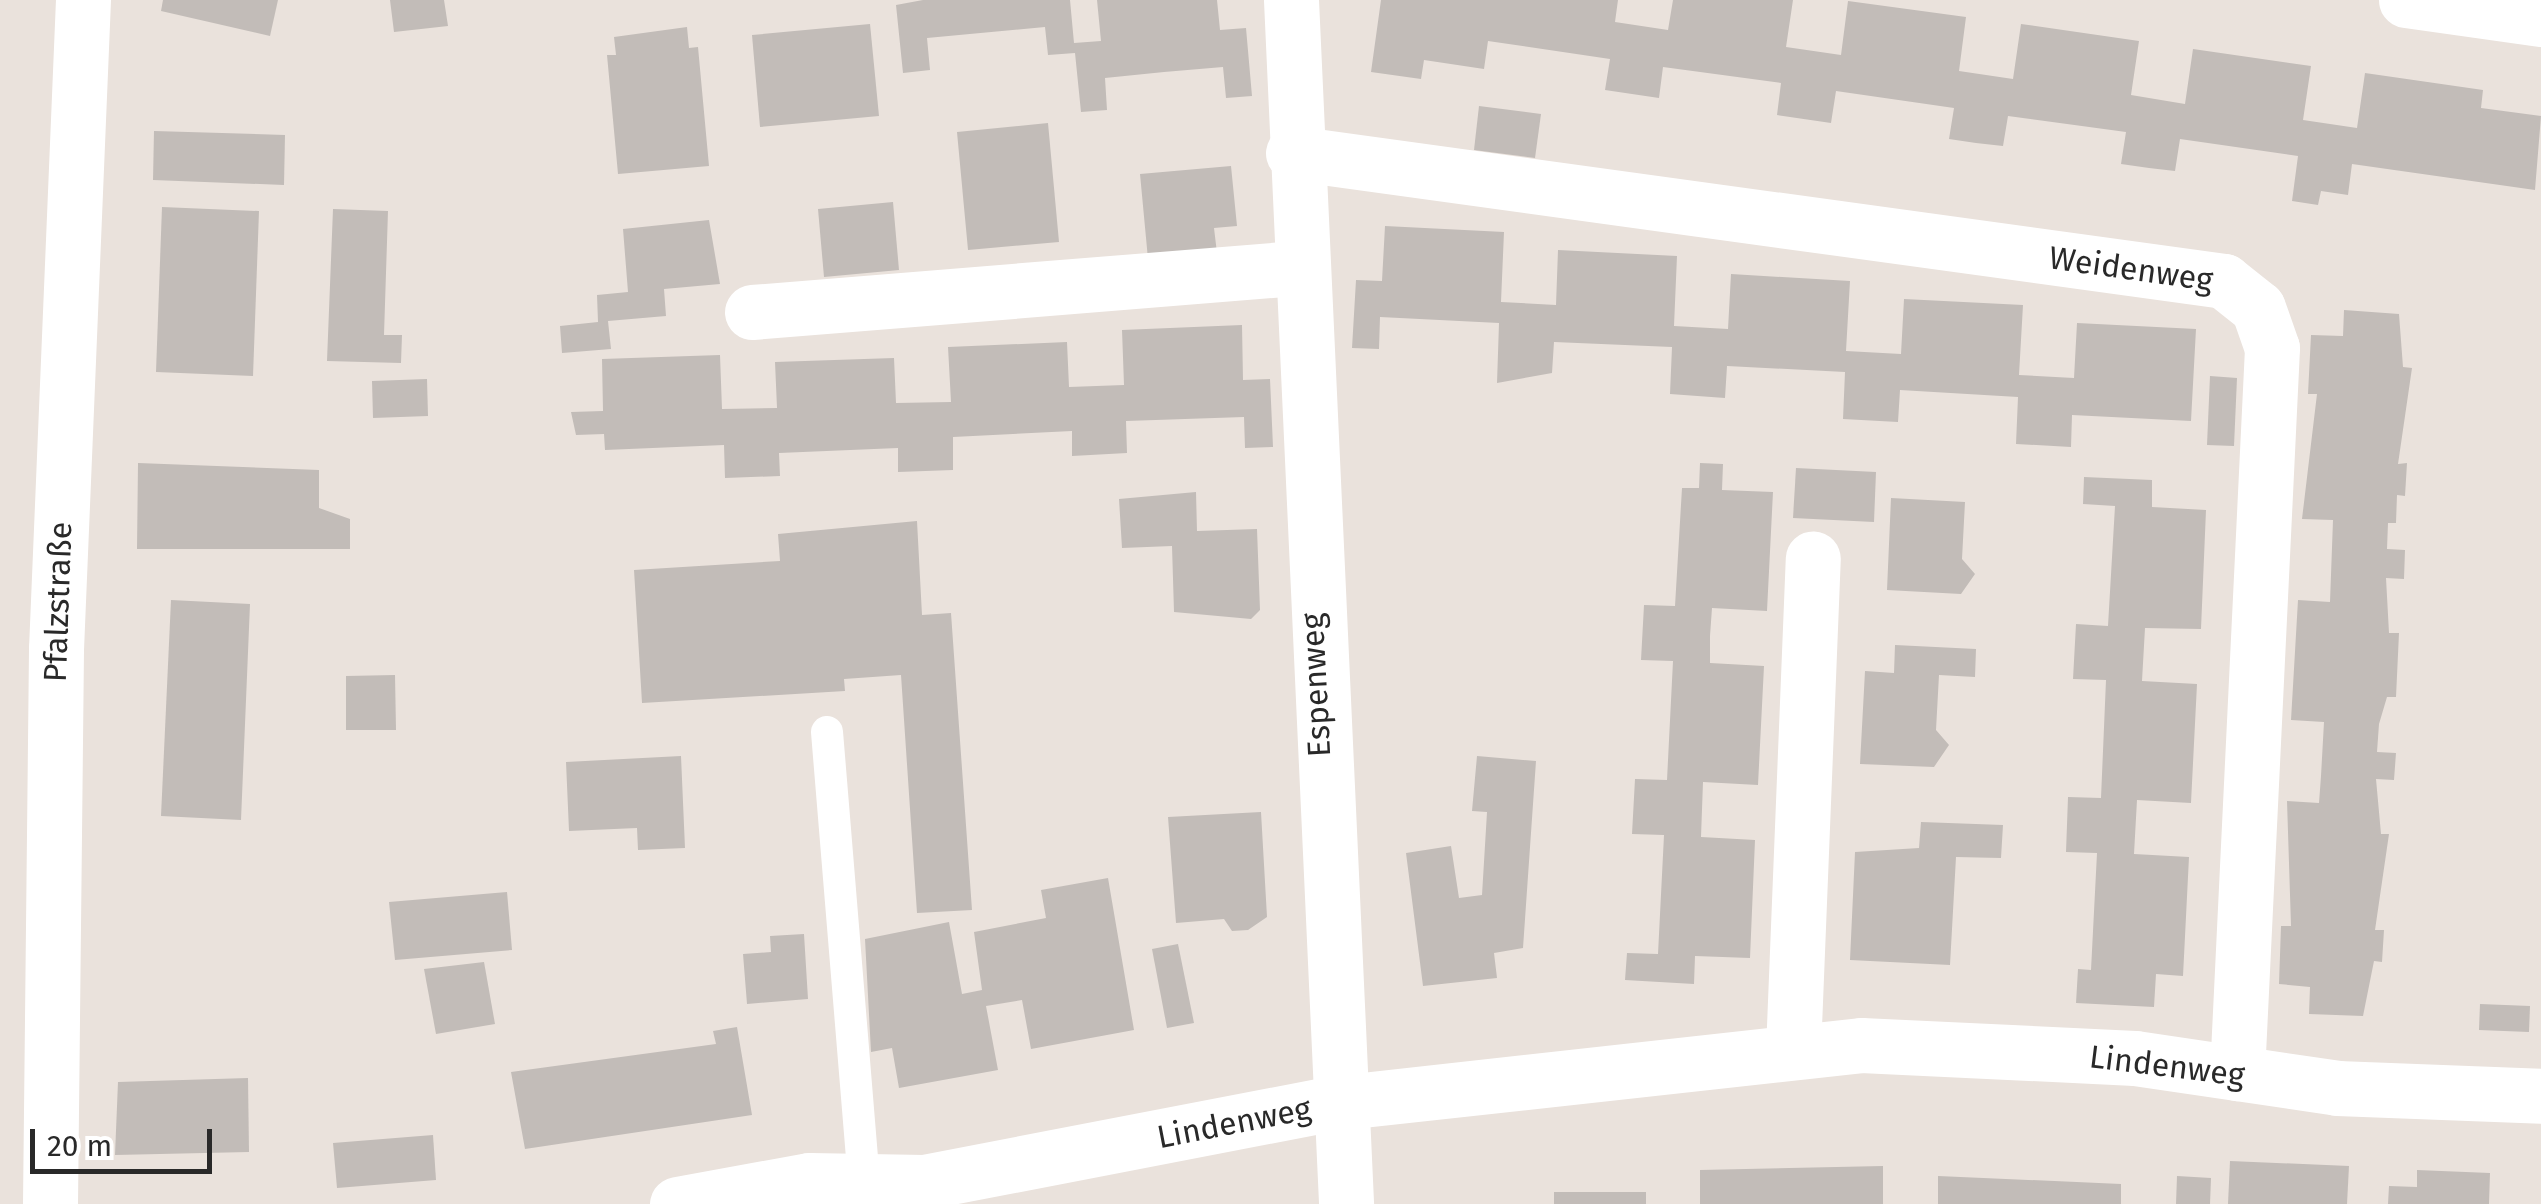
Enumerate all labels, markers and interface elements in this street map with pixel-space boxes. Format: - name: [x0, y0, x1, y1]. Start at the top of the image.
- street label: Weidenweg: [2047, 239, 2215, 299]
- street label: Pfalzstraße: [36, 521, 80, 683]
- street label: Espenweg: [1293, 612, 1339, 758]
- street label: Lindenweg: [2087, 1037, 2247, 1095]
- street label: Lindenweg: [1154, 1089, 1314, 1157]
- scale bar: [35, 1109, 218, 1171]
- text: 20 m: [47, 1128, 112, 1164]

